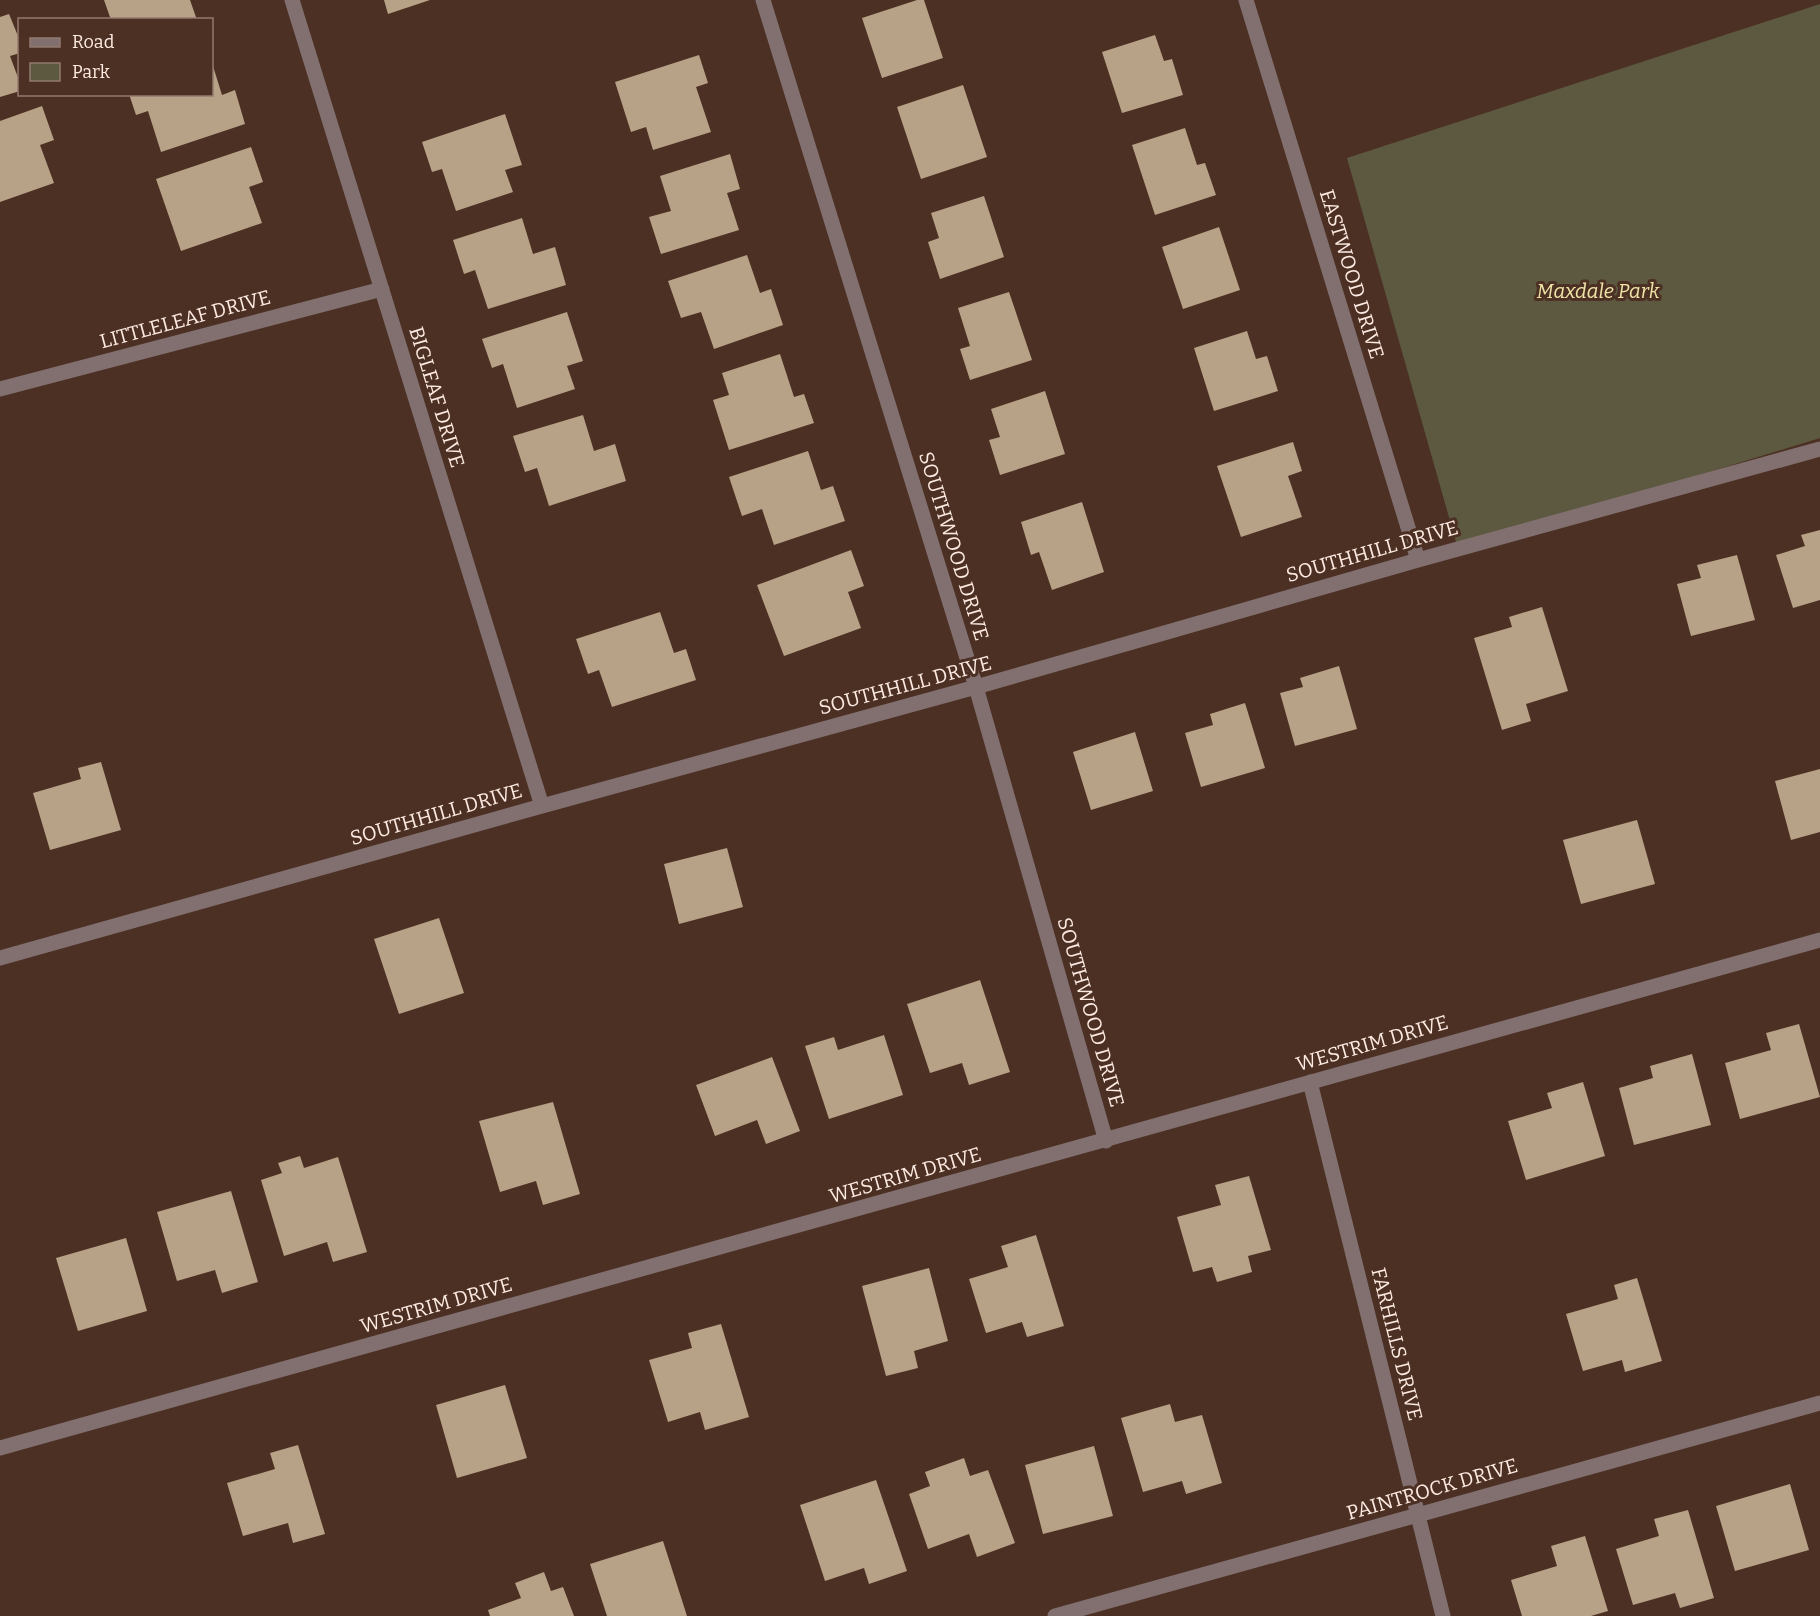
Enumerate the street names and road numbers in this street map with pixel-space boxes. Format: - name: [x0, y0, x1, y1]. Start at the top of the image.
- street label: EASTWOOD DRIVE: [1315, 186, 1389, 362]
- street label: LITTLELEAF DRIVE: [97, 285, 273, 353]
- street label: BIGLEAF DRIVE: [404, 324, 470, 470]
- street label: SOUTHWOOD DRIVE: [914, 449, 994, 643]
- street label: SOUTHHILL DRIVE: [1283, 515, 1461, 587]
- street label: SOUTHHILL DRIVE: [816, 650, 994, 720]
- street label: SOUTHHILL DRIVE: [347, 778, 525, 850]
- street label: SOUTHWOOD DRIVE: [1052, 914, 1130, 1110]
- street label: WESTRIM DRIVE: [1293, 1010, 1451, 1076]
- street label: WESTRIM DRIVE: [826, 1142, 984, 1208]
- street label: FARHILLS DRIVE: [1366, 1265, 1428, 1423]
- street label: WESTRIM DRIVE: [357, 1272, 515, 1338]
- street label: PAINTROCK DRIVE: [1344, 1453, 1520, 1525]

